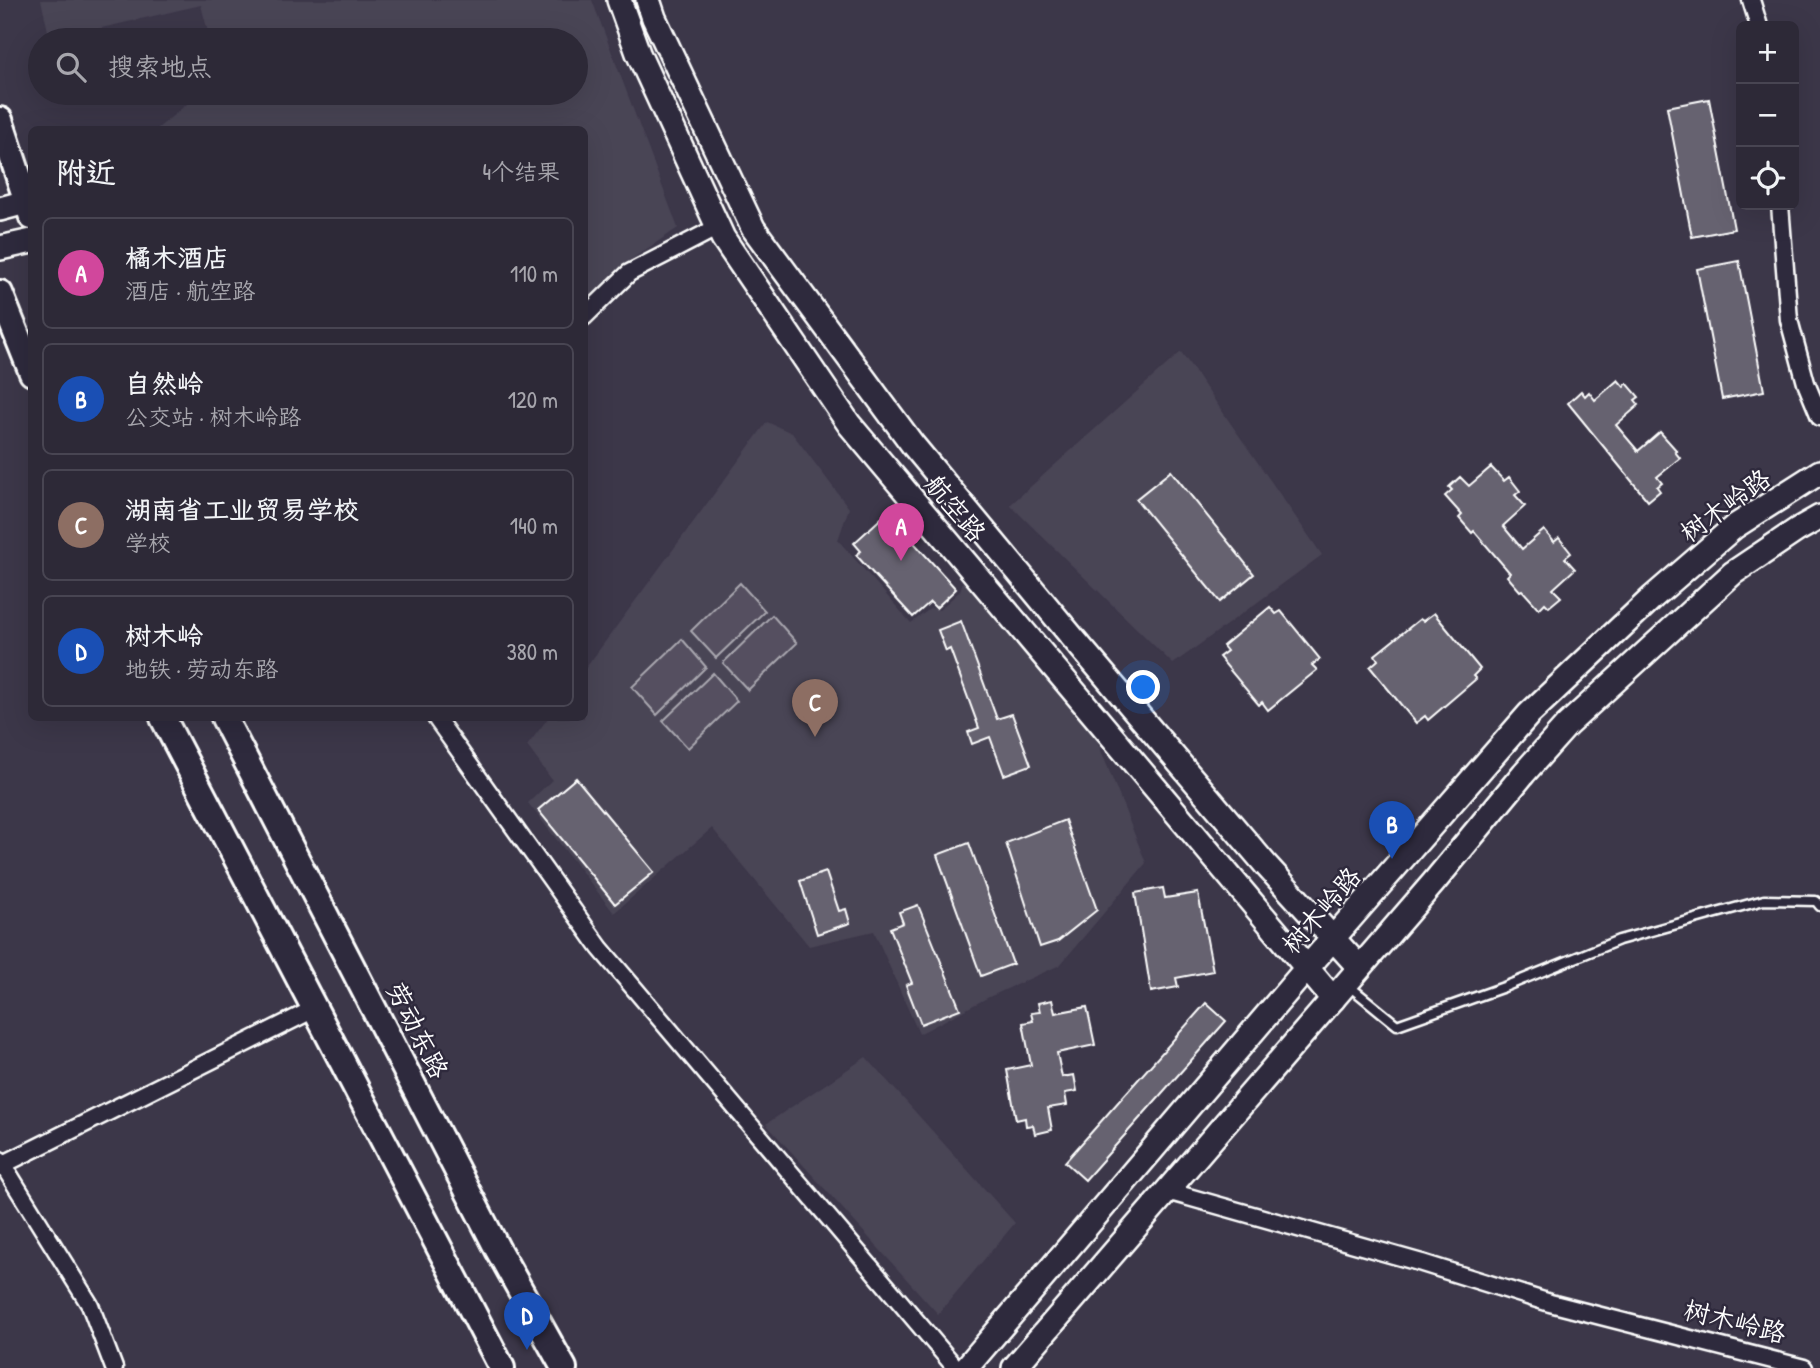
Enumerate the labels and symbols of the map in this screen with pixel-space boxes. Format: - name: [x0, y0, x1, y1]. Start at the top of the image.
- street label: 树木岭路: [1673, 460, 1777, 550]
- street label: 航空路: [918, 467, 994, 549]
- pin: A: [878, 503, 924, 561]
- your location: [1126, 670, 1160, 704]
- pin: C: [792, 679, 838, 737]
- pin: B: [1369, 801, 1415, 859]
- street label: 树木岭路: [1274, 859, 1368, 961]
- street label: 劳动东路: [379, 976, 457, 1084]
- street label: 树木岭路: [1680, 1291, 1790, 1351]
- pin: D: [504, 1292, 550, 1350]

